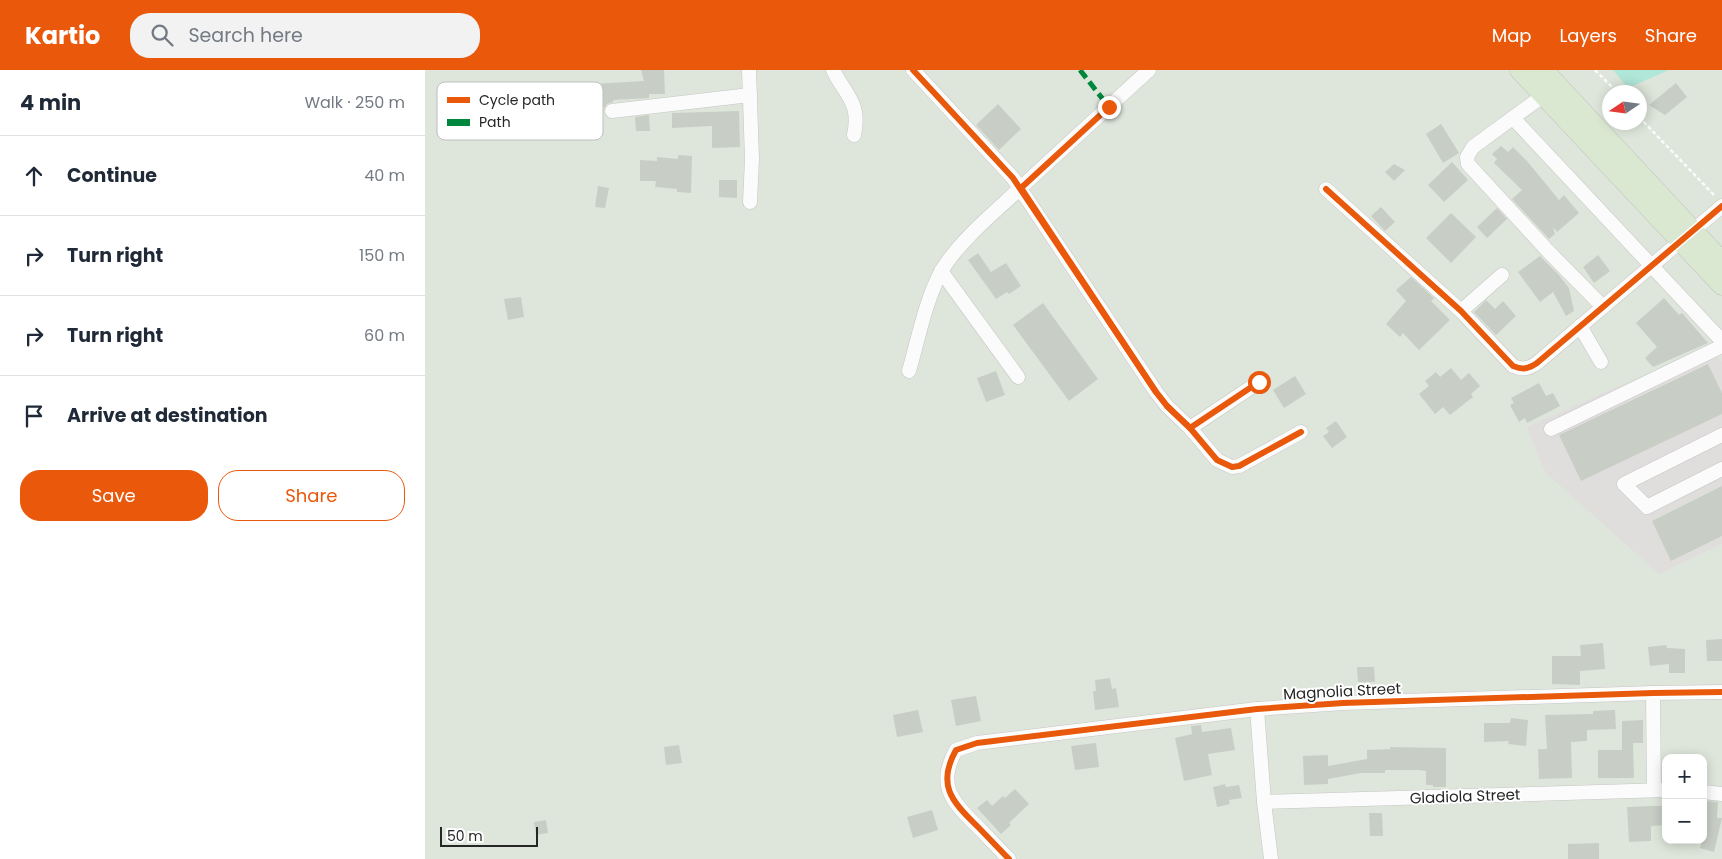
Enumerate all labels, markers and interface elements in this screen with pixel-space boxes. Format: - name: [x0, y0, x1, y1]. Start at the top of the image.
- search box: [130, 13, 480, 58]
- text: Kartio: [25, 19, 100, 52]
- icon: search: [148, 21, 176, 49]
- text: Search here: [188, 22, 303, 49]
- text: Map: [1492, 23, 1532, 48]
- text: Layers: [1560, 23, 1617, 48]
- text: Share: [1645, 23, 1697, 48]
- legend: [437, 82, 603, 140]
- north arrow: [1602, 85, 1647, 130]
- text: 4 min: [20, 88, 81, 117]
- text: Cycle path: [479, 90, 555, 110]
- text: Walk · 250 m: [304, 91, 405, 114]
- route end: [1098, 96, 1121, 119]
- text: Path: [479, 112, 511, 132]
- icon: ahead: [20, 162, 48, 190]
- text: Continue: [67, 162, 157, 189]
- text: 40 m: [364, 164, 405, 187]
- icon: right: [20, 242, 48, 270]
- text: Turn right: [67, 242, 163, 269]
- text: 150 m: [359, 244, 405, 267]
- icon: right: [20, 322, 48, 350]
- text: Turn right: [67, 322, 163, 349]
- text: 60 m: [364, 324, 405, 347]
- route start: [1248, 371, 1271, 394]
- icon: arrive: [20, 402, 48, 430]
- text: Arrive at destination: [67, 402, 268, 429]
- button: Save: [20, 470, 208, 521]
- button: Share: [218, 470, 405, 521]
- street label: Magnolia Street: [1283, 677, 1401, 705]
- map controls: [1662, 754, 1707, 844]
- button: +: [1662, 754, 1707, 799]
- street label: Gladiola Street: [1409, 784, 1521, 808]
- button: −: [1662, 799, 1707, 844]
- scale bar: [440, 824, 537, 847]
- text: 50 m: [447, 826, 483, 846]

